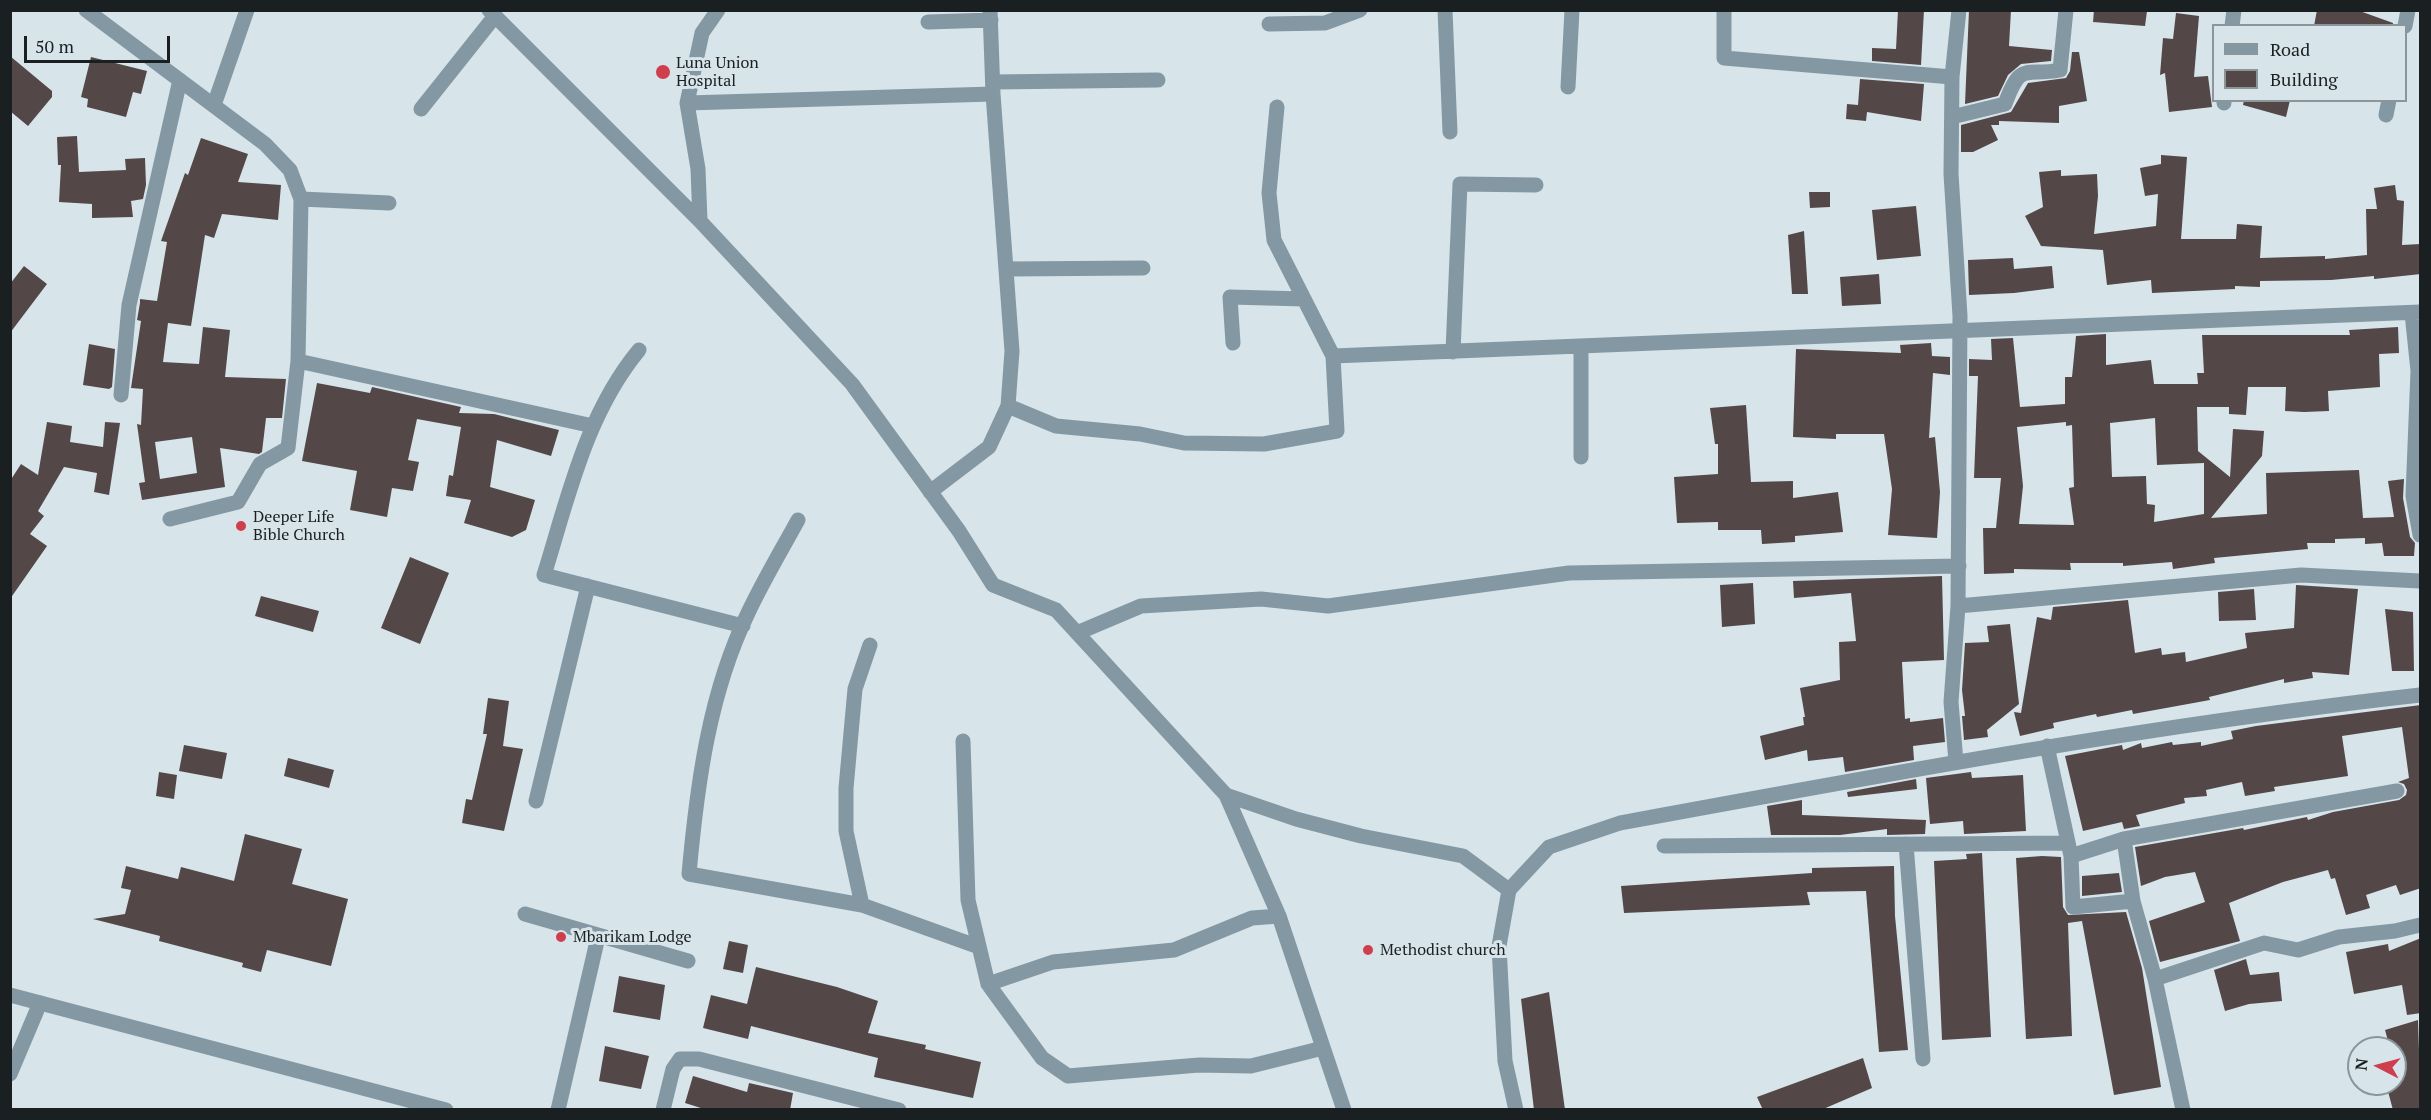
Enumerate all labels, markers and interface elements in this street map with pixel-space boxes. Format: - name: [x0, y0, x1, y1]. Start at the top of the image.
- scale bar: [27, 24, 172, 62]
- legend: [2212, 24, 2407, 102]
- text: 50 m: [35, 34, 74, 58]
- text: Road: [2270, 37, 2310, 61]
- place label: Luna Union Hospital: [676, 53, 759, 91]
- marker: Luna Union Hospital: [654, 63, 672, 81]
- text: Building: [2270, 67, 2338, 91]
- place label: Deeper Life Bible Church: [253, 507, 345, 545]
- marker: Deeper Life Bible Church: [234, 519, 248, 533]
- place label: Mbarikam Lodge: [573, 927, 692, 947]
- marker: Mbarikam Lodge: [554, 930, 568, 944]
- place label: Methodist church: [1380, 940, 1506, 960]
- marker: Methodist church: [1361, 943, 1375, 957]
- north arrow: [2347, 1036, 2407, 1096]
- text: N: [2350, 1057, 2373, 1072]

